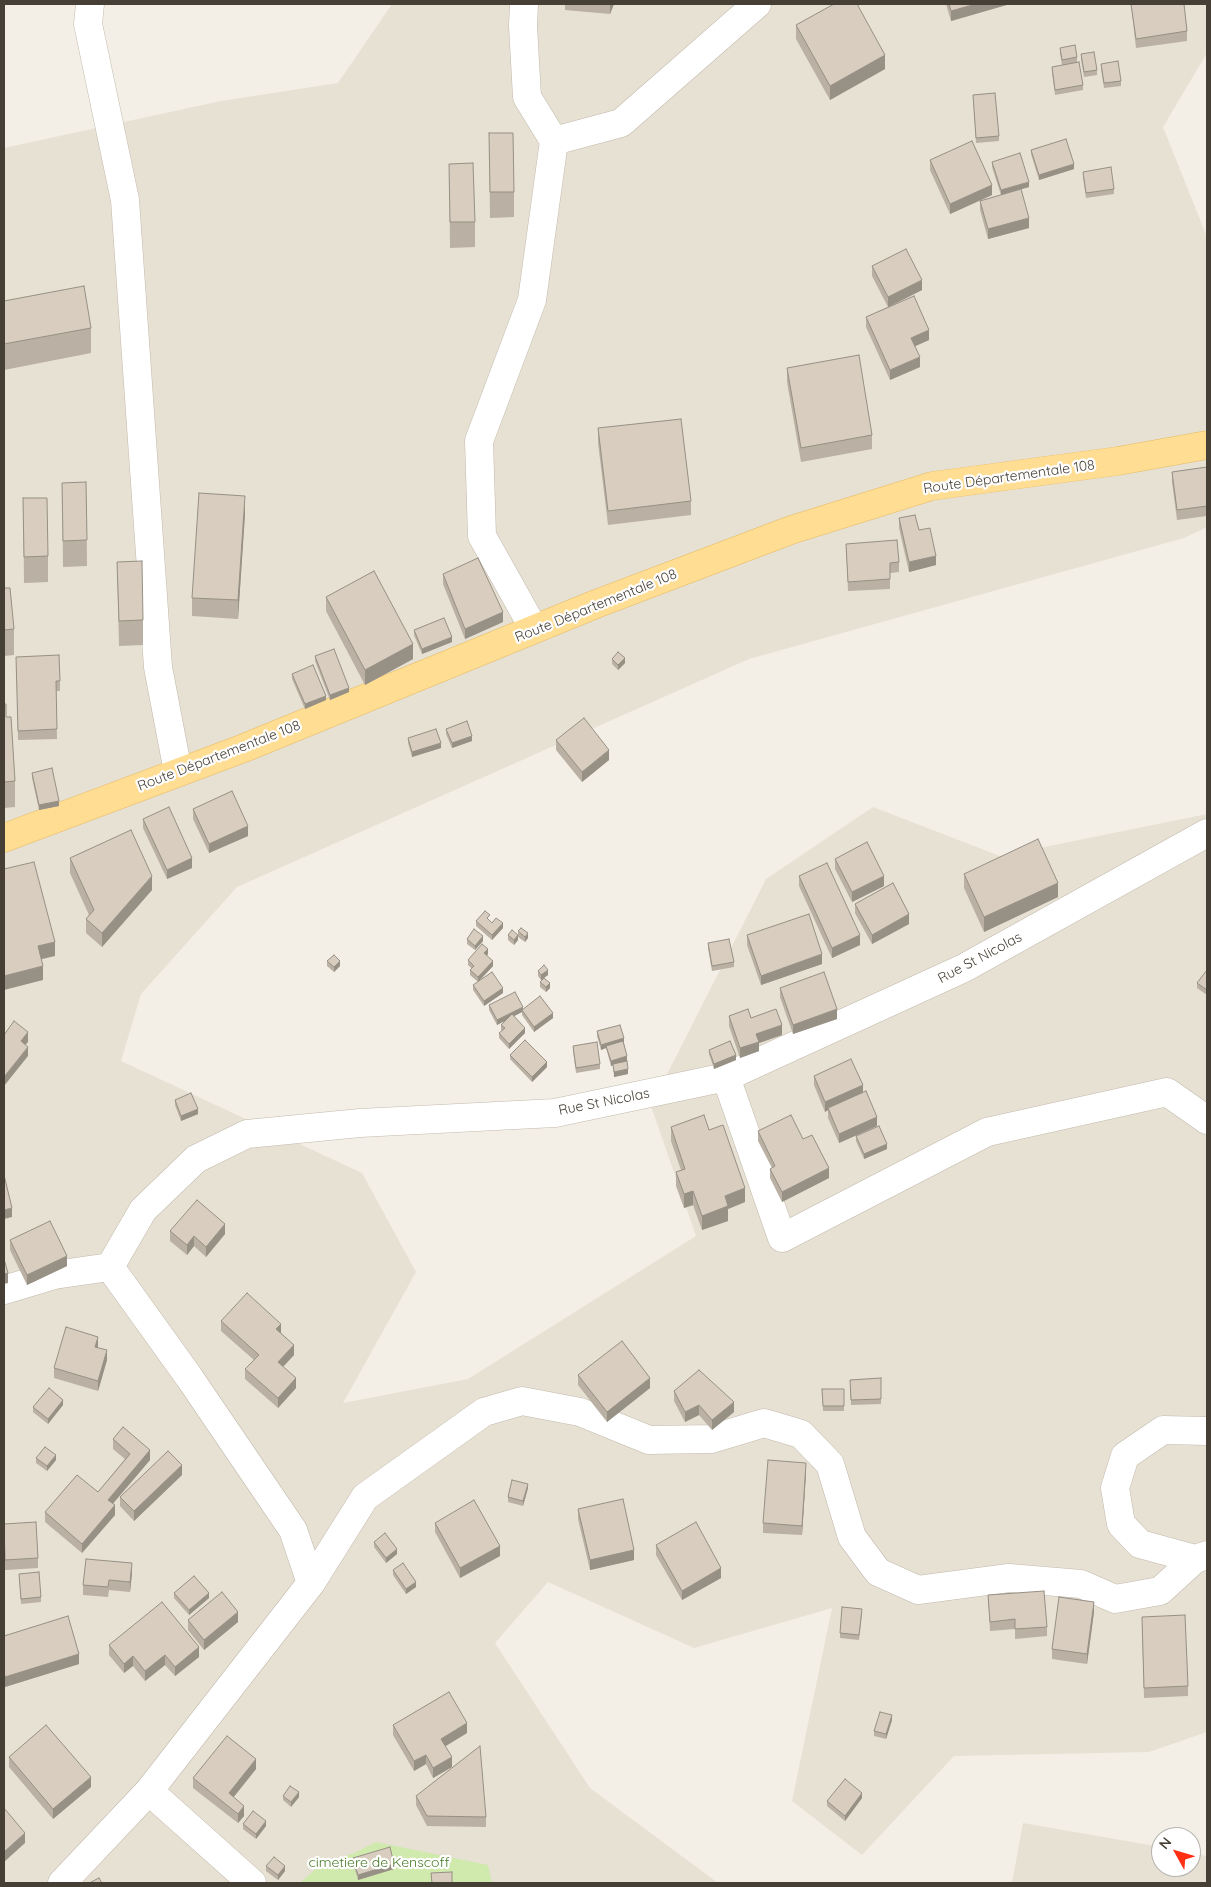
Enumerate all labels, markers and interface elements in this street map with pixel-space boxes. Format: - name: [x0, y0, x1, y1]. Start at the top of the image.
- street label: Route Départementale 108: [922, 457, 1096, 497]
- street label: Route Départementale 108: [513, 566, 679, 646]
- street label: Route Départementale 108: [135, 717, 303, 795]
- street label: Rue St Nicolas: [935, 929, 1025, 987]
- street label: Rue St Nicolas: [557, 1085, 651, 1119]
- north arrow: [1151, 1827, 1201, 1877]
- text: N: [1155, 1834, 1175, 1853]
- park label: cimetiere de Kenscoff: [308, 1855, 450, 1871]

